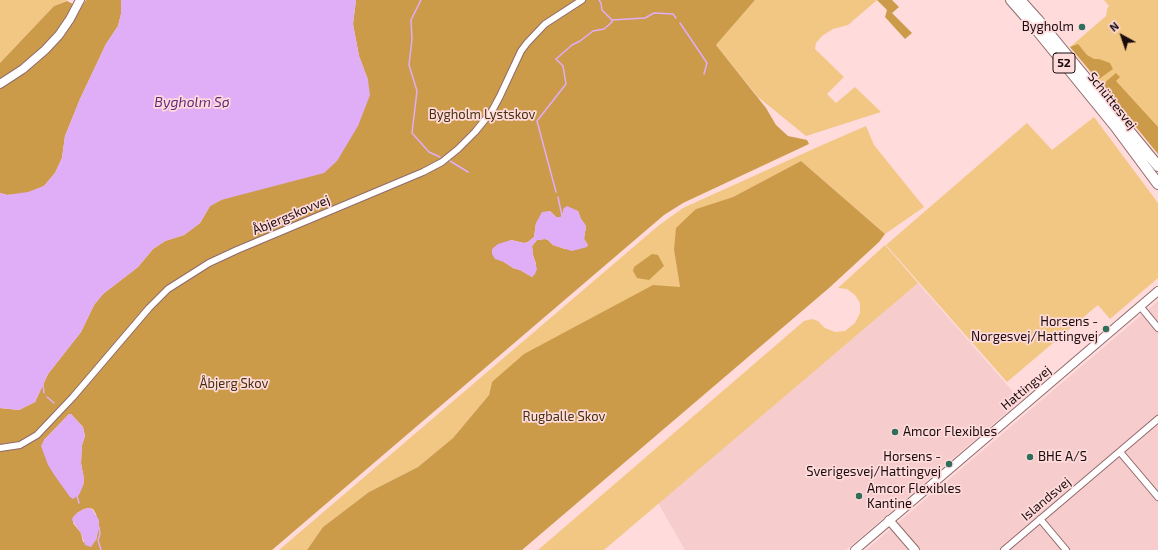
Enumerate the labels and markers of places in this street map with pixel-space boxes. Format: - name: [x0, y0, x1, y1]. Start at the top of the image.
- place label: Bygholm: [1022, 19, 1074, 35]
- marker: Bygholm: [1077, 22, 1087, 32]
- place label: Horsens - Norgesvej/Hattingvej: [971, 314, 1098, 345]
- marker: Horsens - Norgesvej/Hattingvej: [1101, 324, 1111, 334]
- place label: Amcor Flexibles: [903, 424, 997, 440]
- marker: Amcor Flexibles: [890, 427, 900, 437]
- place label: Horsens - Sverigesvej/Hattingvej: [806, 449, 941, 480]
- place label: BHE A/S: [1038, 449, 1087, 465]
- marker: BHE A/S: [1025, 452, 1035, 462]
- marker: Horsens - Sverigesvej/Hattingvej: [944, 459, 954, 469]
- place label: Amcor Flexibles Kantine: [867, 481, 961, 512]
- marker: Amcor Flexibles Kantine: [854, 491, 864, 501]

